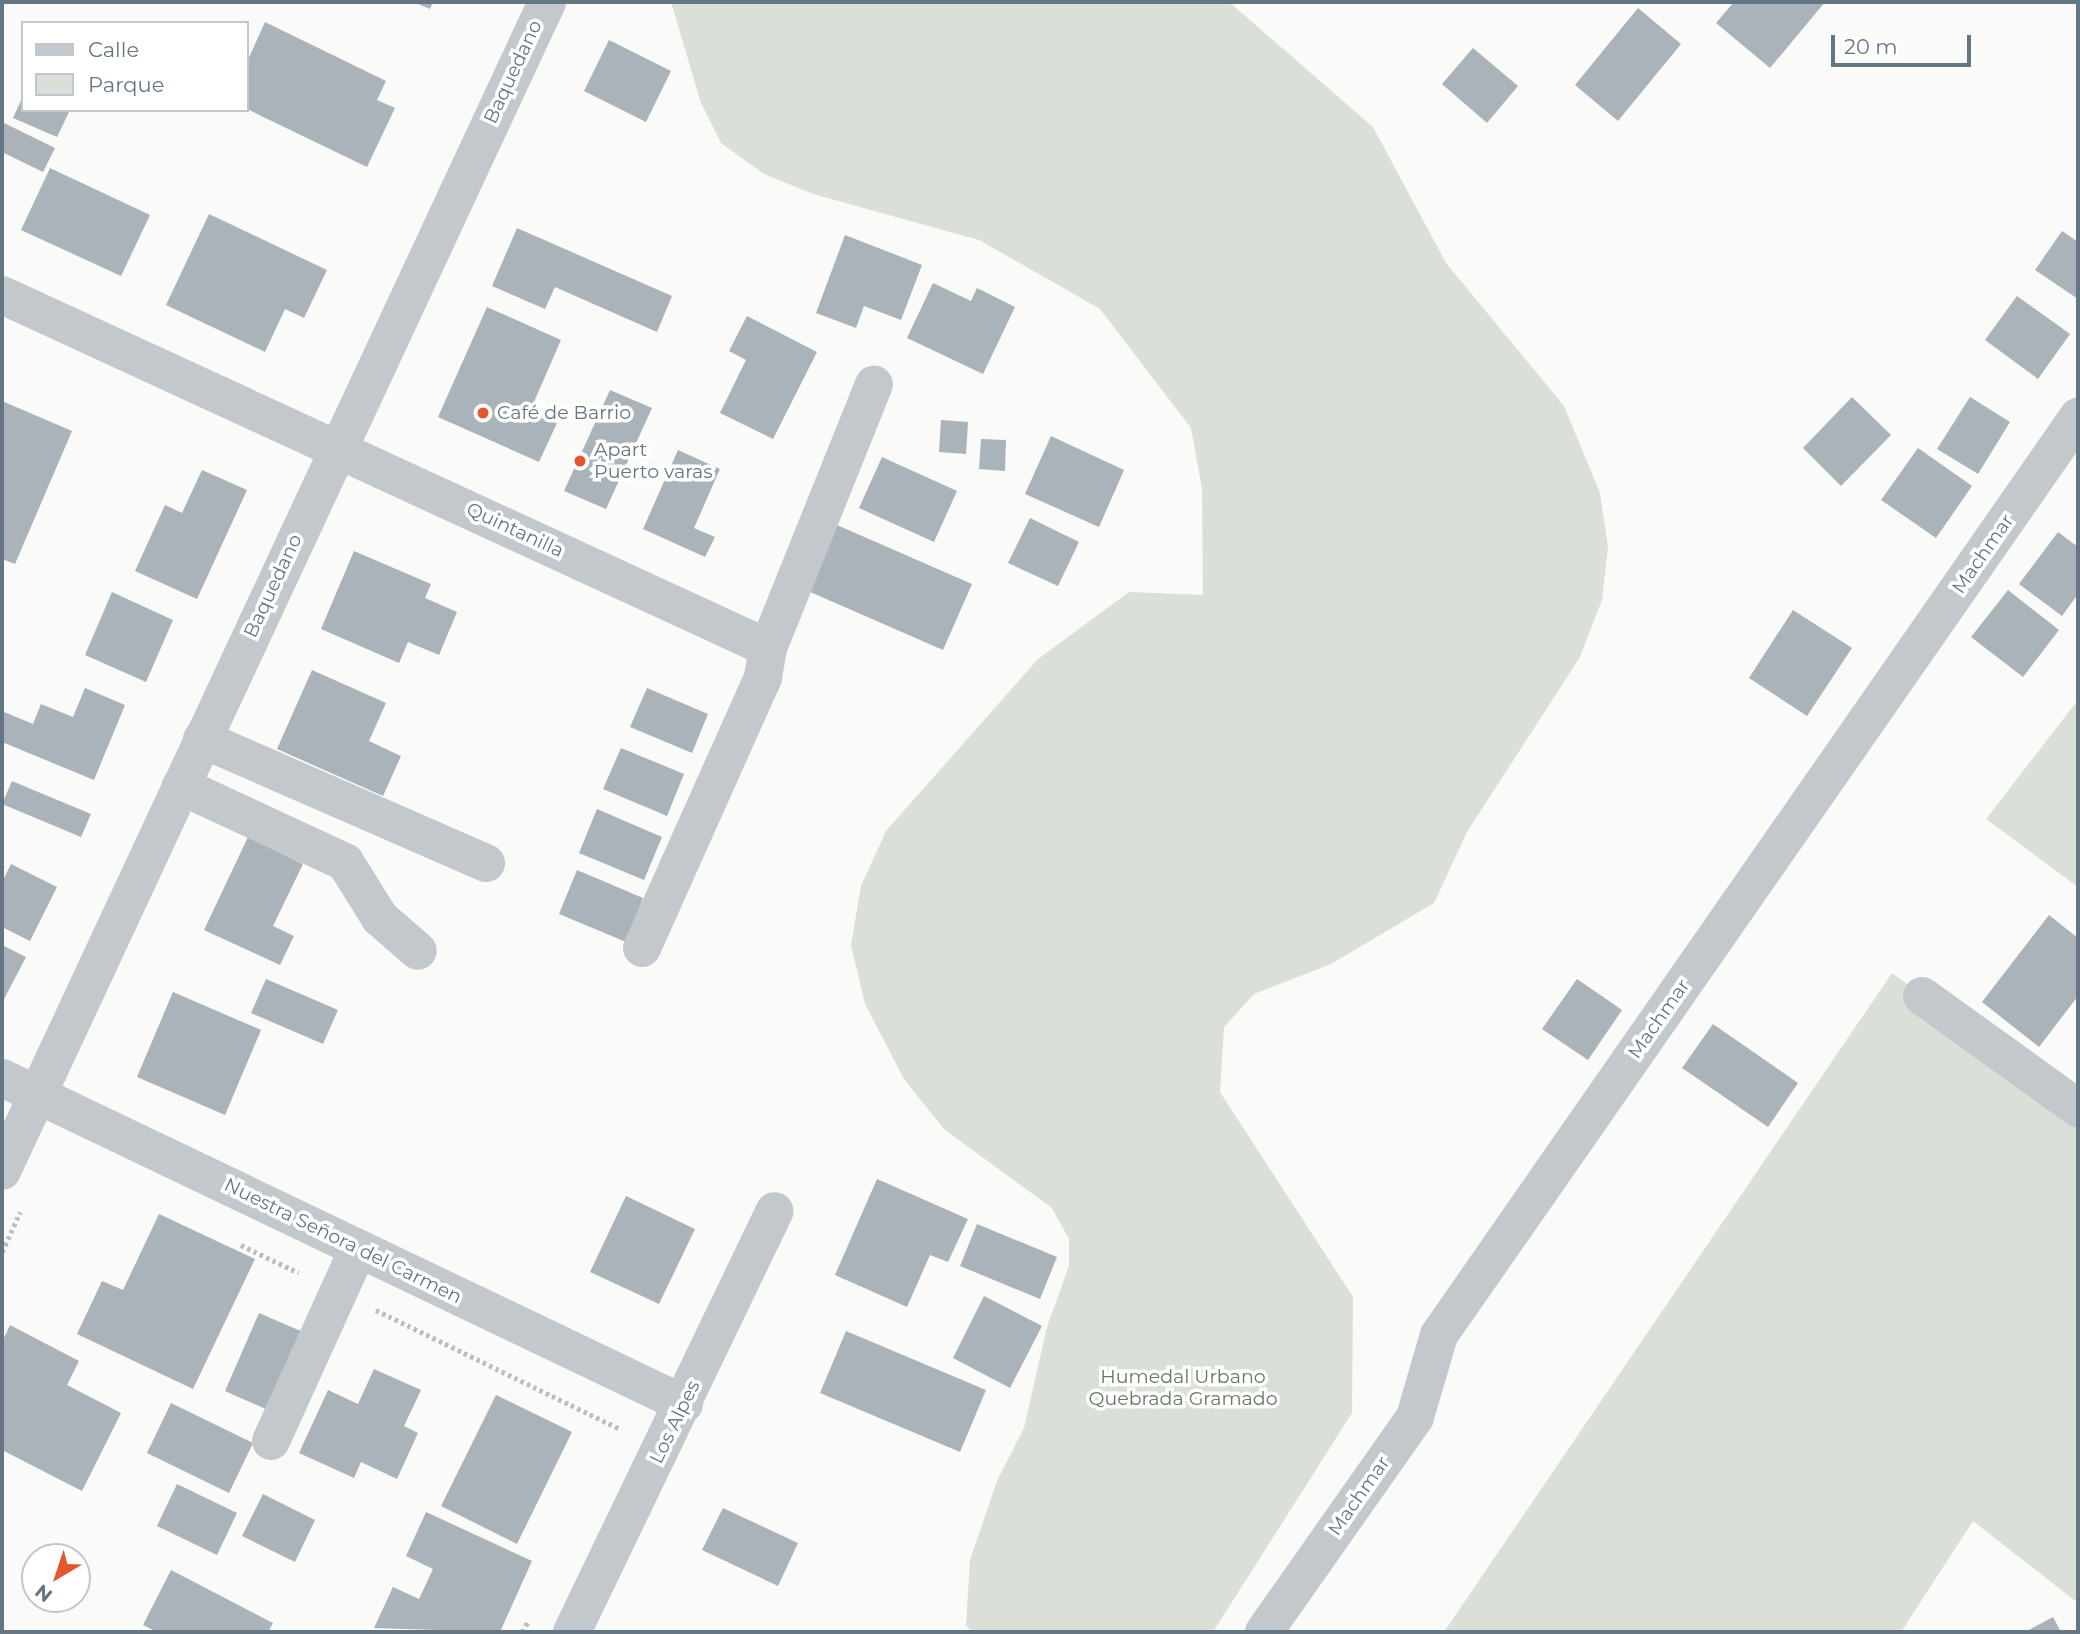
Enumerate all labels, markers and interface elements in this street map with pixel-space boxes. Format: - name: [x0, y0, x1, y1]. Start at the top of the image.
- street label: Baquedano: [479, 17, 547, 127]
- legend: [21, 21, 248, 112]
- scale bar: [1835, 21, 1975, 65]
- text: 20 m: [1844, 34, 1898, 59]
- text: Calle: [88, 37, 139, 62]
- text: Parque: [88, 72, 164, 97]
- place label: Café de Barrio: [497, 402, 631, 424]
- marker: Café de Barrio: [475, 405, 491, 421]
- place label: Apart Puerto varas: [594, 439, 713, 483]
- marker: Apart Puerto varas: [572, 453, 588, 469]
- street label: Quintanilla: [463, 498, 567, 562]
- street label: Machmar: [1947, 510, 2019, 598]
- street label: Baquedano: [239, 531, 307, 641]
- street label: Machmar: [1623, 975, 1695, 1063]
- street label: Nuestra Señora del Carmen: [220, 1173, 466, 1309]
- park label: Humedal Urbano Quebrada Gramado: [1088, 1366, 1278, 1410]
- street label: Los Alpes: [645, 1377, 705, 1467]
- street label: Machmar: [1323, 1452, 1395, 1540]
- north arrow: [21, 1543, 91, 1613]
- text: N: [31, 1579, 57, 1607]

